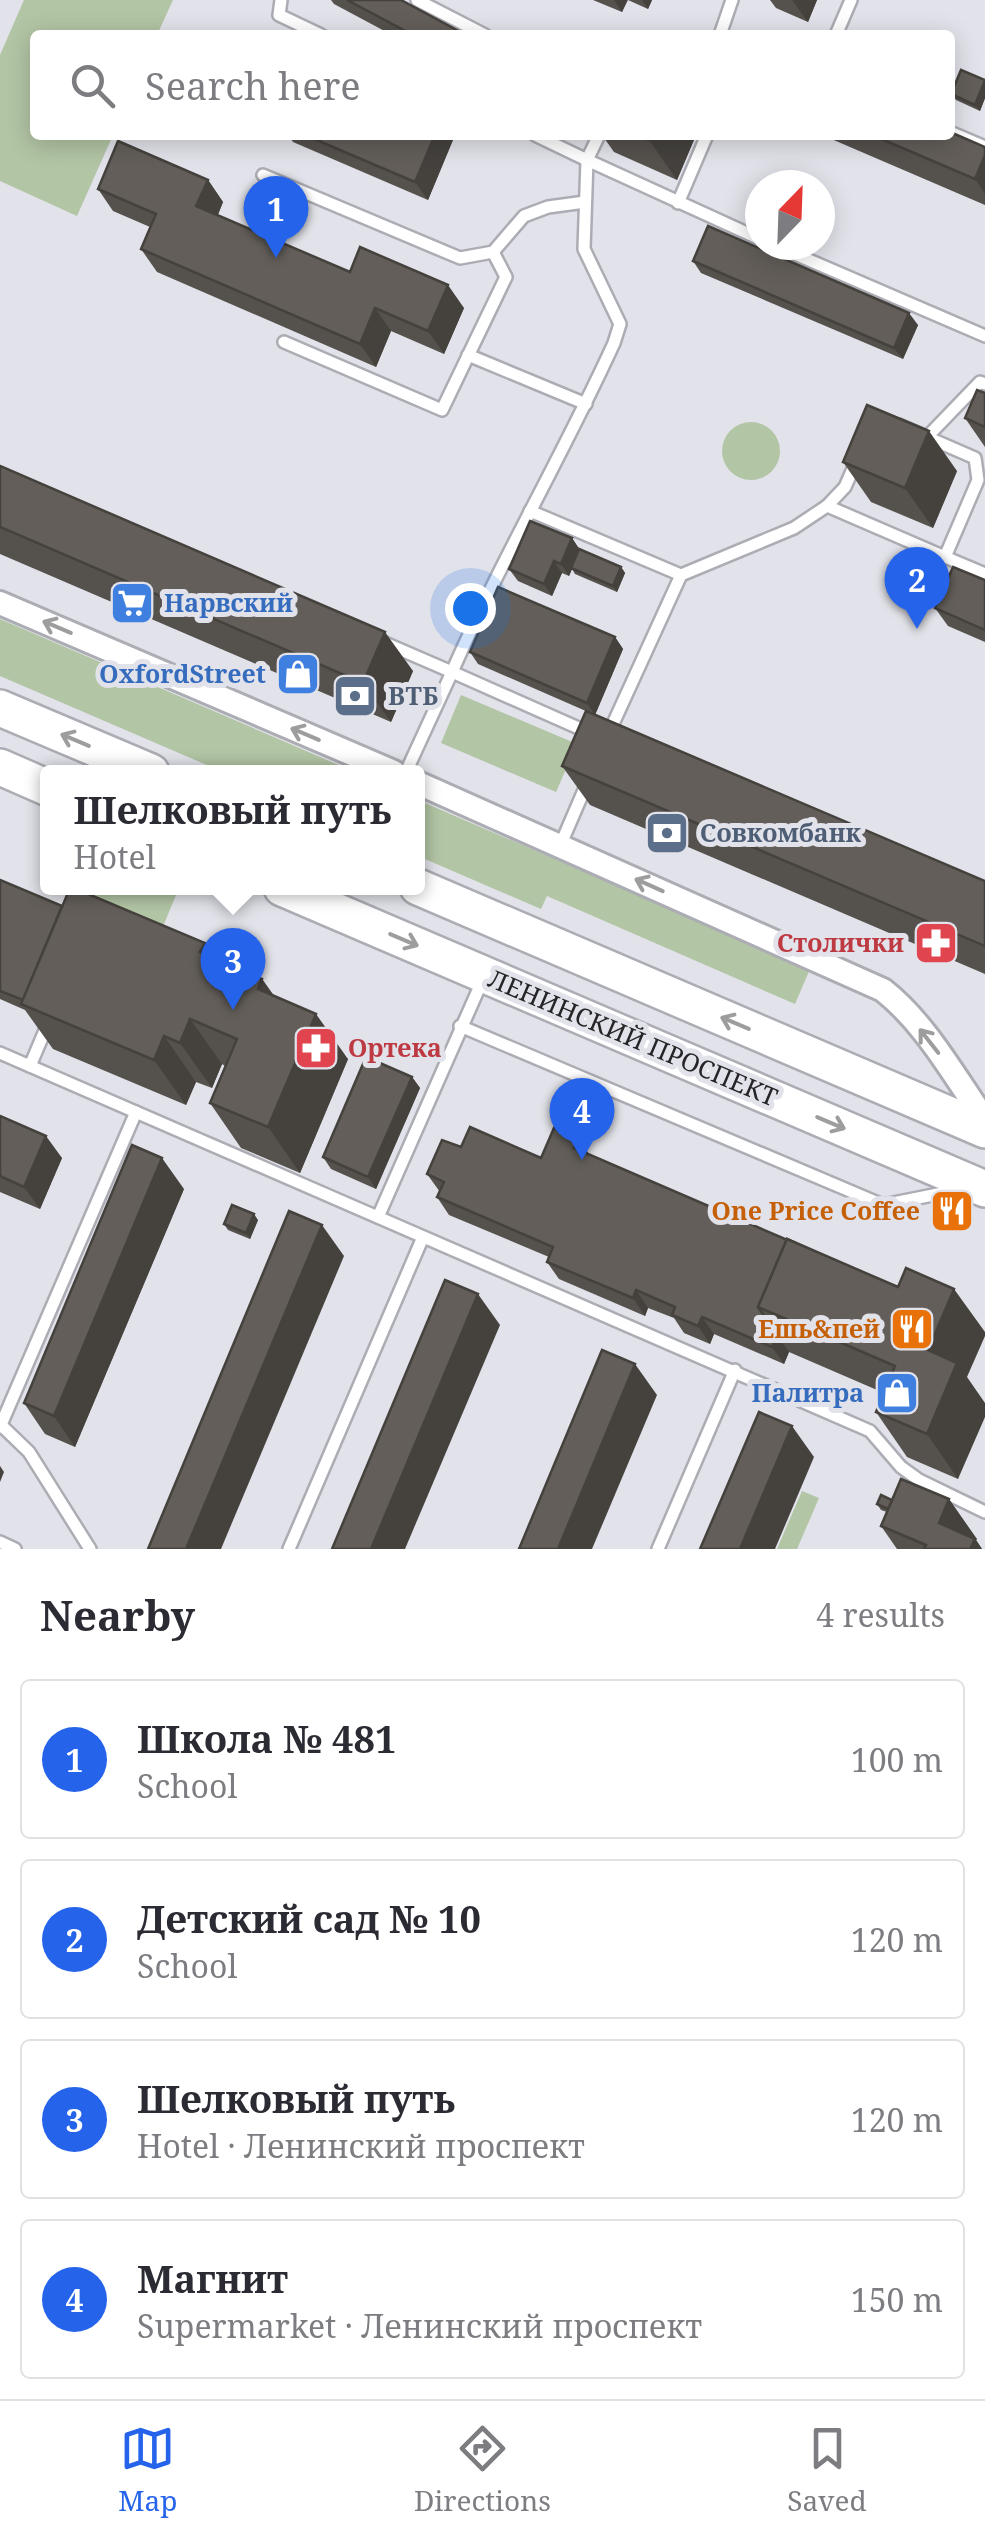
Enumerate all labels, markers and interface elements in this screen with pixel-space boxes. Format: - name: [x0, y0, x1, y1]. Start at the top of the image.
- search box: [30, 30, 955, 140]
- icon: search: [65, 58, 120, 113]
- text: Search here: [145, 59, 361, 111]
- north arrow: [745, 170, 835, 260]
- pin: 1: [244, 176, 308, 258]
- pin: 2: [884, 546, 950, 629]
- supermarket icon: Нарвский: [109, 580, 155, 626]
- your location: [445, 583, 496, 634]
- place label: Нарвский: [164, 585, 293, 619]
- one-way arrow: [42, 617, 73, 635]
- shop icon: OxfordStreet: [275, 651, 321, 697]
- place label: OxfordStreet: [99, 656, 266, 690]
- bank icon: ВТБ: [332, 673, 378, 719]
- place label: ВТБ: [388, 678, 438, 712]
- one-way arrow: [290, 724, 321, 742]
- one-way arrow: [61, 730, 91, 748]
- popup: [40, 765, 425, 895]
- text: Шелковый путь: [73, 783, 392, 835]
- bank icon: Совкомбанк: [644, 810, 690, 856]
- place label: Совкомбанк: [700, 815, 861, 849]
- text: Hotel: [73, 835, 156, 878]
- one-way arrow: [634, 875, 665, 893]
- pharmacy icon: Столички: [913, 920, 959, 966]
- place label: Столички: [777, 925, 904, 959]
- pin: 3: [200, 928, 266, 1010]
- one-way arrow: [388, 932, 418, 950]
- street label: ЛЕНИНСКИЙ ПРОСПЕКТ: [484, 961, 783, 1114]
- one-way arrow: [720, 1013, 751, 1031]
- pharmacy icon: Ортека: [293, 1025, 339, 1071]
- one-way arrow: [918, 1028, 940, 1054]
- place label: Ортека: [348, 1030, 442, 1064]
- pin: 4: [550, 1078, 614, 1160]
- one-way arrow: [815, 1115, 846, 1133]
- restaurant icon: One Price Coffee: [929, 1188, 975, 1234]
- place label: One Price Coffee: [711, 1193, 920, 1227]
- restaurant icon: Ешь&пей: [889, 1306, 935, 1352]
- place label: Ешь&пей: [758, 1311, 880, 1345]
- shop icon: Палитра: [874, 1370, 920, 1416]
- place label: Палитра: [752, 1375, 864, 1409]
- text: Nearby: [40, 1586, 195, 1643]
- text: 4 results: [816, 1593, 945, 1636]
- text: Школа № 481: [137, 1712, 396, 1764]
- text: 1: [65, 1738, 84, 1781]
- text: 100 m: [851, 1738, 943, 1781]
- text: School: [137, 1764, 237, 1807]
- text: Детский сад № 10: [137, 1892, 481, 1944]
- text: 2: [65, 1918, 84, 1961]
- text: 120 m: [851, 1918, 943, 1961]
- text: School: [137, 1944, 237, 1987]
- text: Шелковый путь: [137, 2072, 455, 2124]
- text: 3: [65, 2098, 84, 2141]
- text: 120 m: [851, 2098, 943, 2141]
- text: Hotel · Ленинский проспект: [137, 2124, 585, 2167]
- text: Магнит: [137, 2252, 288, 2304]
- text: 4: [65, 2278, 84, 2321]
- text: 150 m: [851, 2278, 943, 2321]
- text: Supermarket · Ленинский проспект: [137, 2304, 702, 2347]
- tab: Map: [118, 2421, 177, 2519]
- tab: Directions: [414, 2421, 551, 2519]
- tab: Saved: [787, 2421, 867, 2519]

